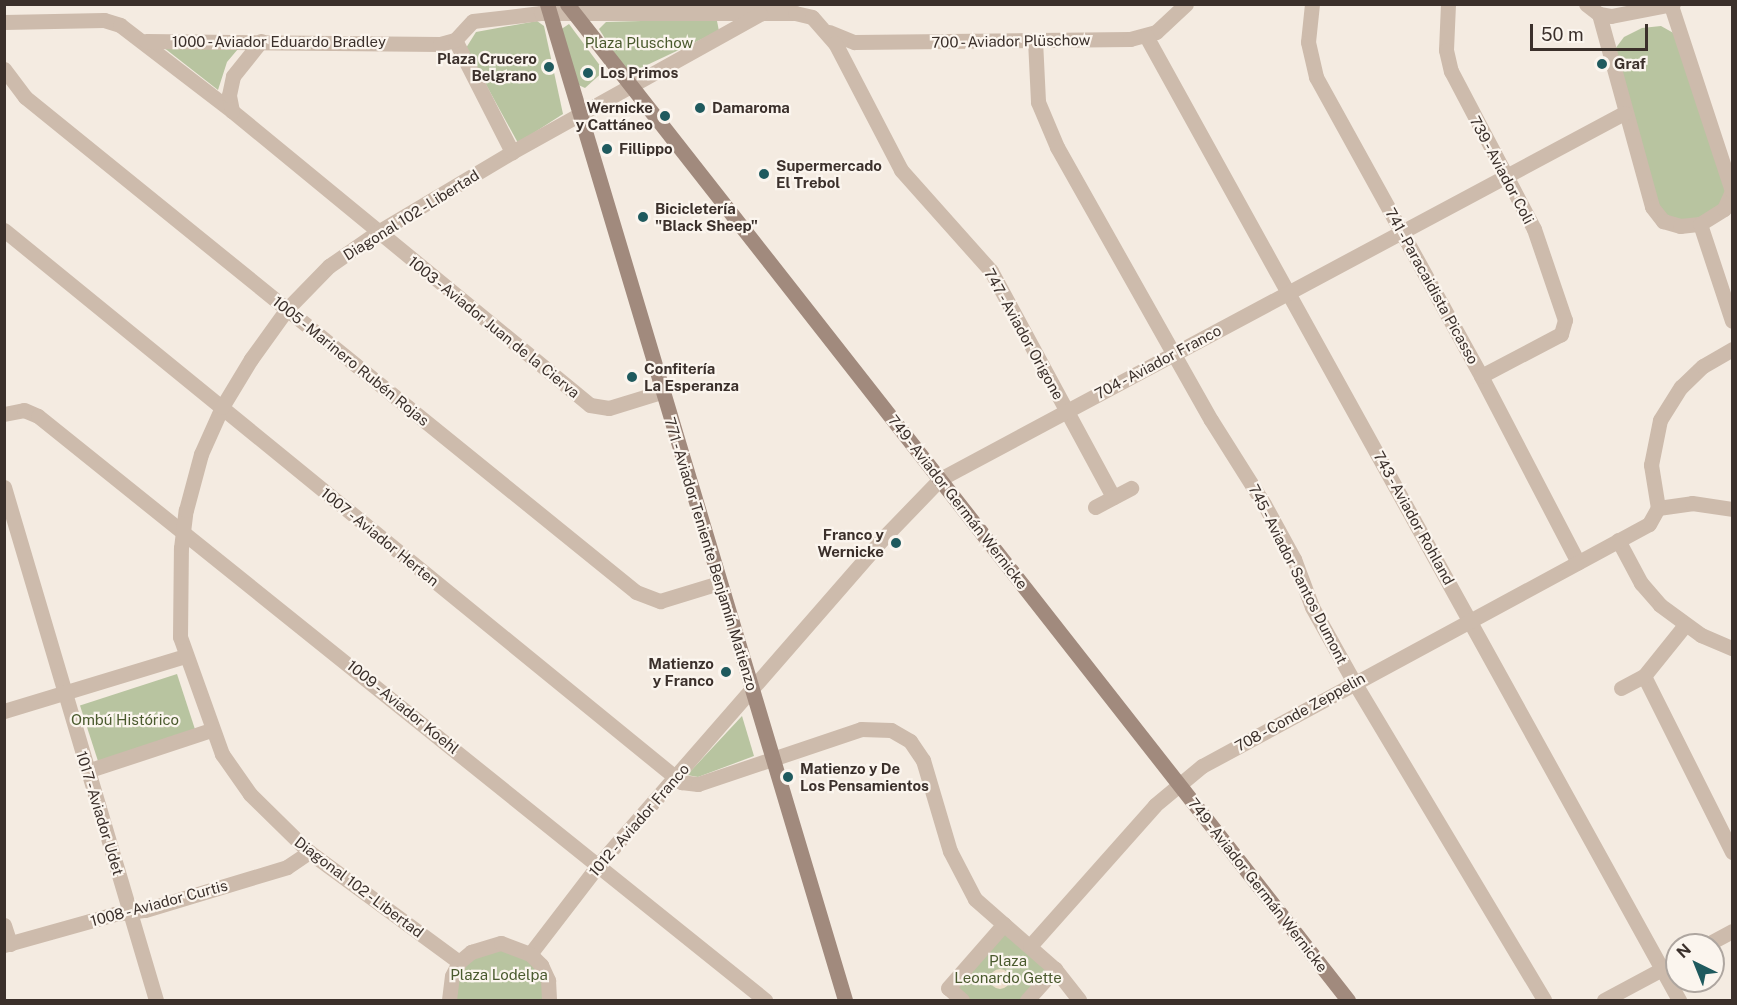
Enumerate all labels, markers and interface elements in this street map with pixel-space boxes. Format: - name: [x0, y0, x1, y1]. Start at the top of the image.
- scale bar: [1533, 12, 1652, 50]
- text: 50 m: [1541, 24, 1584, 45]
- street label: 700 - Aviador Plüschow: [929, 31, 1093, 51]
- street label: 1000 - Aviador Eduardo Bradley: [170, 33, 388, 51]
- park label: Plaza Pluschow: [585, 34, 693, 52]
- place label: Plaza Crucero Belgrano: [437, 49, 537, 84]
- place label: Graf: [1614, 55, 1646, 73]
- marker: Graf: [1595, 57, 1609, 71]
- marker: Plaza Crucero Belgrano: [542, 60, 556, 74]
- place label: Los Primos: [600, 64, 678, 82]
- marker: Los Primos: [581, 66, 595, 80]
- place label: Wernicke y Cattáneo: [576, 98, 653, 133]
- place label: Damaroma: [712, 99, 790, 117]
- marker: Damaroma: [693, 101, 707, 115]
- marker: Wernicke y Cattáneo: [658, 109, 672, 123]
- street label: 739 - Aviador Coli: [1465, 111, 1539, 229]
- place label: Fillippo: [619, 140, 673, 158]
- marker: Fillippo: [600, 142, 614, 156]
- place label: Supermercado El Trebol: [776, 156, 882, 191]
- street label: Diagonal 102 - Libertad: [338, 165, 484, 265]
- marker: Supermercado El Trebol: [757, 167, 771, 181]
- place label: Bicicletería "Black Sheep": [655, 199, 758, 234]
- street label: 741 - Paracaidista Picasso: [1381, 203, 1483, 369]
- marker: Bicicletería "Black Sheep": [636, 210, 650, 224]
- street label: 1003 - Aviador Juan de la Cierva: [403, 251, 585, 403]
- street label: 747 - Aviador Origone: [979, 263, 1069, 405]
- street label: 1005 - Marinero Rubén Rojas: [268, 291, 434, 431]
- street label: 704 - Aviador Franco: [1090, 320, 1226, 404]
- place label: Confitería La Esperanza: [644, 359, 739, 394]
- marker: Confitería La Esperanza: [625, 370, 639, 384]
- street label: 749 - Aviador Germán Wernicke: [883, 410, 1033, 594]
- street label: 771 - Aviador Teniente Benjamín Matienzo: [660, 413, 762, 695]
- street label: 743 - Aviador Rohland: [1369, 446, 1459, 590]
- street label: 745 - Aviador Santos Dumont: [1244, 479, 1352, 669]
- street label: 1007 - Aviador Herten: [316, 483, 444, 591]
- place label: Franco y Wernicke: [817, 525, 884, 560]
- marker: Franco y Wernicke: [889, 536, 903, 550]
- place label: Matienzo y Franco: [648, 654, 714, 689]
- street label: 1009 - Aviador Koehl: [342, 655, 464, 759]
- marker: Matienzo y Franco: [719, 665, 733, 679]
- street label: 708 - Conde Zeppelin: [1230, 668, 1370, 756]
- park label: Ombú Histórico: [71, 711, 179, 729]
- street label: 1017 - Aviador Udet: [72, 747, 128, 879]
- street label: 1012 - Aviador Franco: [584, 758, 694, 882]
- place label: Matienzo y De Los Pensamientos: [800, 759, 929, 794]
- marker: Matienzo y De Los Pensamientos: [781, 770, 795, 784]
- street label: 749 - Aviador Germán Wernicke: [1183, 793, 1333, 977]
- street label: Diagonal 102 - Libertad: [289, 831, 429, 943]
- street label: 1008 - Aviador Curtis: [87, 876, 231, 930]
- north arrow: [1665, 933, 1725, 993]
- text: N: [1673, 940, 1695, 962]
- park label: Plaza Leonardo Gette: [954, 951, 1062, 986]
- park label: Plaza Lodelpa: [450, 966, 548, 984]

